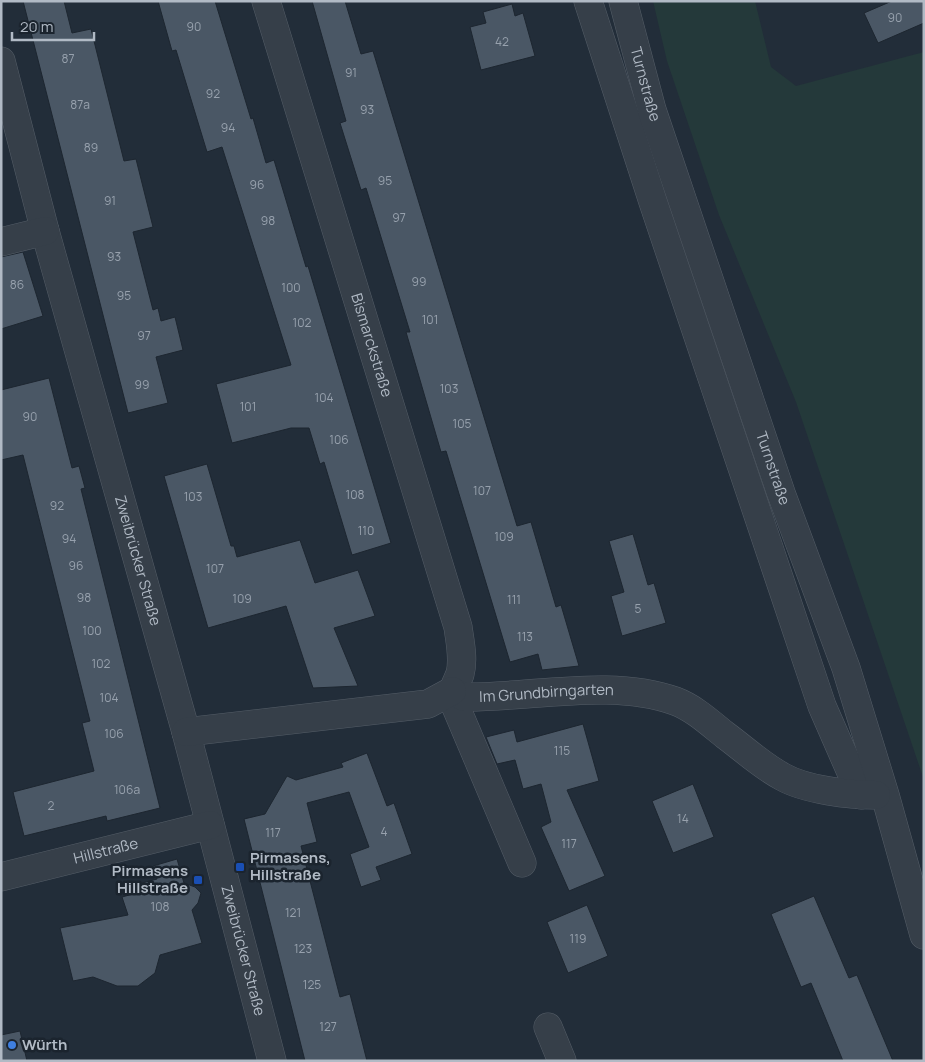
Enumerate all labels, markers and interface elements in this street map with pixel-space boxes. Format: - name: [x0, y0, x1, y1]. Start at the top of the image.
- house number: 90: [888, 9, 902, 26]
- scale bar: [12, 10, 95, 42]
- text: 20 m: [20, 16, 53, 37]
- house number: 90: [187, 18, 201, 35]
- house number: 42: [495, 33, 509, 50]
- street label: Turnstraße: [626, 44, 666, 124]
- house number: 87: [62, 50, 75, 67]
- house number: 91: [345, 64, 357, 81]
- house number: 92: [206, 85, 220, 102]
- house number: 87a: [70, 96, 90, 113]
- house number: 93: [360, 101, 374, 118]
- house number: 94: [221, 119, 235, 136]
- house number: 89: [84, 139, 98, 156]
- house number: 95: [378, 172, 392, 189]
- house number: 96: [250, 176, 264, 193]
- house number: 91: [104, 192, 116, 209]
- house number: 97: [392, 209, 406, 226]
- house number: 98: [261, 212, 275, 229]
- house number: 93: [107, 248, 121, 265]
- house number: 99: [412, 273, 426, 290]
- house number: 86: [10, 276, 24, 293]
- house number: 100: [281, 279, 301, 296]
- house number: 95: [117, 287, 131, 304]
- street label: Bismarckstraße: [346, 290, 398, 400]
- house number: 101: [422, 311, 438, 328]
- house number: 102: [293, 314, 312, 331]
- house number: 97: [137, 327, 151, 344]
- house number: 99: [135, 376, 149, 393]
- house number: 103: [440, 380, 458, 397]
- house number: 104: [314, 389, 334, 406]
- house number: 101: [240, 398, 256, 415]
- house number: 90: [23, 408, 37, 425]
- house number: 105: [453, 415, 472, 432]
- street label: Turnstraße: [751, 429, 796, 508]
- house number: 106: [329, 431, 349, 448]
- house number: 107: [473, 482, 491, 499]
- house number: 108: [346, 486, 365, 503]
- house number: 103: [184, 488, 202, 505]
- street label: Zweibrücker Straße: [110, 493, 167, 628]
- house number: 92: [50, 497, 64, 514]
- house number: 110: [358, 522, 374, 539]
- house number: 109: [494, 528, 514, 545]
- house number: 94: [62, 530, 76, 547]
- house number: 96: [69, 557, 83, 574]
- house number: 107: [206, 560, 224, 577]
- house number: 98: [77, 589, 91, 606]
- house number: 109: [232, 590, 252, 607]
- house number: 111: [507, 591, 521, 608]
- house number: 5: [635, 600, 642, 617]
- house number: 100: [82, 622, 102, 639]
- house number: 113: [517, 628, 533, 645]
- house number: 102: [92, 655, 111, 672]
- street label: Im Grundbirngarten: [479, 679, 614, 707]
- house number: 104: [99, 689, 119, 706]
- house number: 106: [104, 725, 124, 742]
- house number: 115: [554, 742, 570, 759]
- house number: 106a: [114, 781, 140, 798]
- house number: 2: [48, 797, 55, 814]
- house number: 14: [677, 810, 689, 827]
- house number: 4: [380, 823, 388, 840]
- house number: 117: [265, 824, 281, 841]
- street label: Hillstraße: [71, 832, 140, 869]
- house number: 117: [561, 835, 577, 852]
- place label: Pirmasens, Hillstraße: [250, 847, 331, 885]
- place label: Pirmasens Hillstraße: [112, 860, 188, 898]
- marker: Pirmasens, Hillstraße: [234, 861, 246, 873]
- marker: Pirmasens Hillstraße: [192, 874, 204, 886]
- street label: Zweibrücker Straße: [216, 883, 271, 1018]
- house number: 108: [151, 898, 170, 915]
- house number: 121: [285, 904, 301, 921]
- house number: 119: [570, 930, 586, 947]
- house number: 123: [294, 940, 312, 957]
- house number: 125: [303, 976, 321, 993]
- house number: 127: [319, 1018, 337, 1035]
- place label: Würth: [22, 1034, 67, 1055]
- marker: Würth: [6, 1039, 18, 1051]

